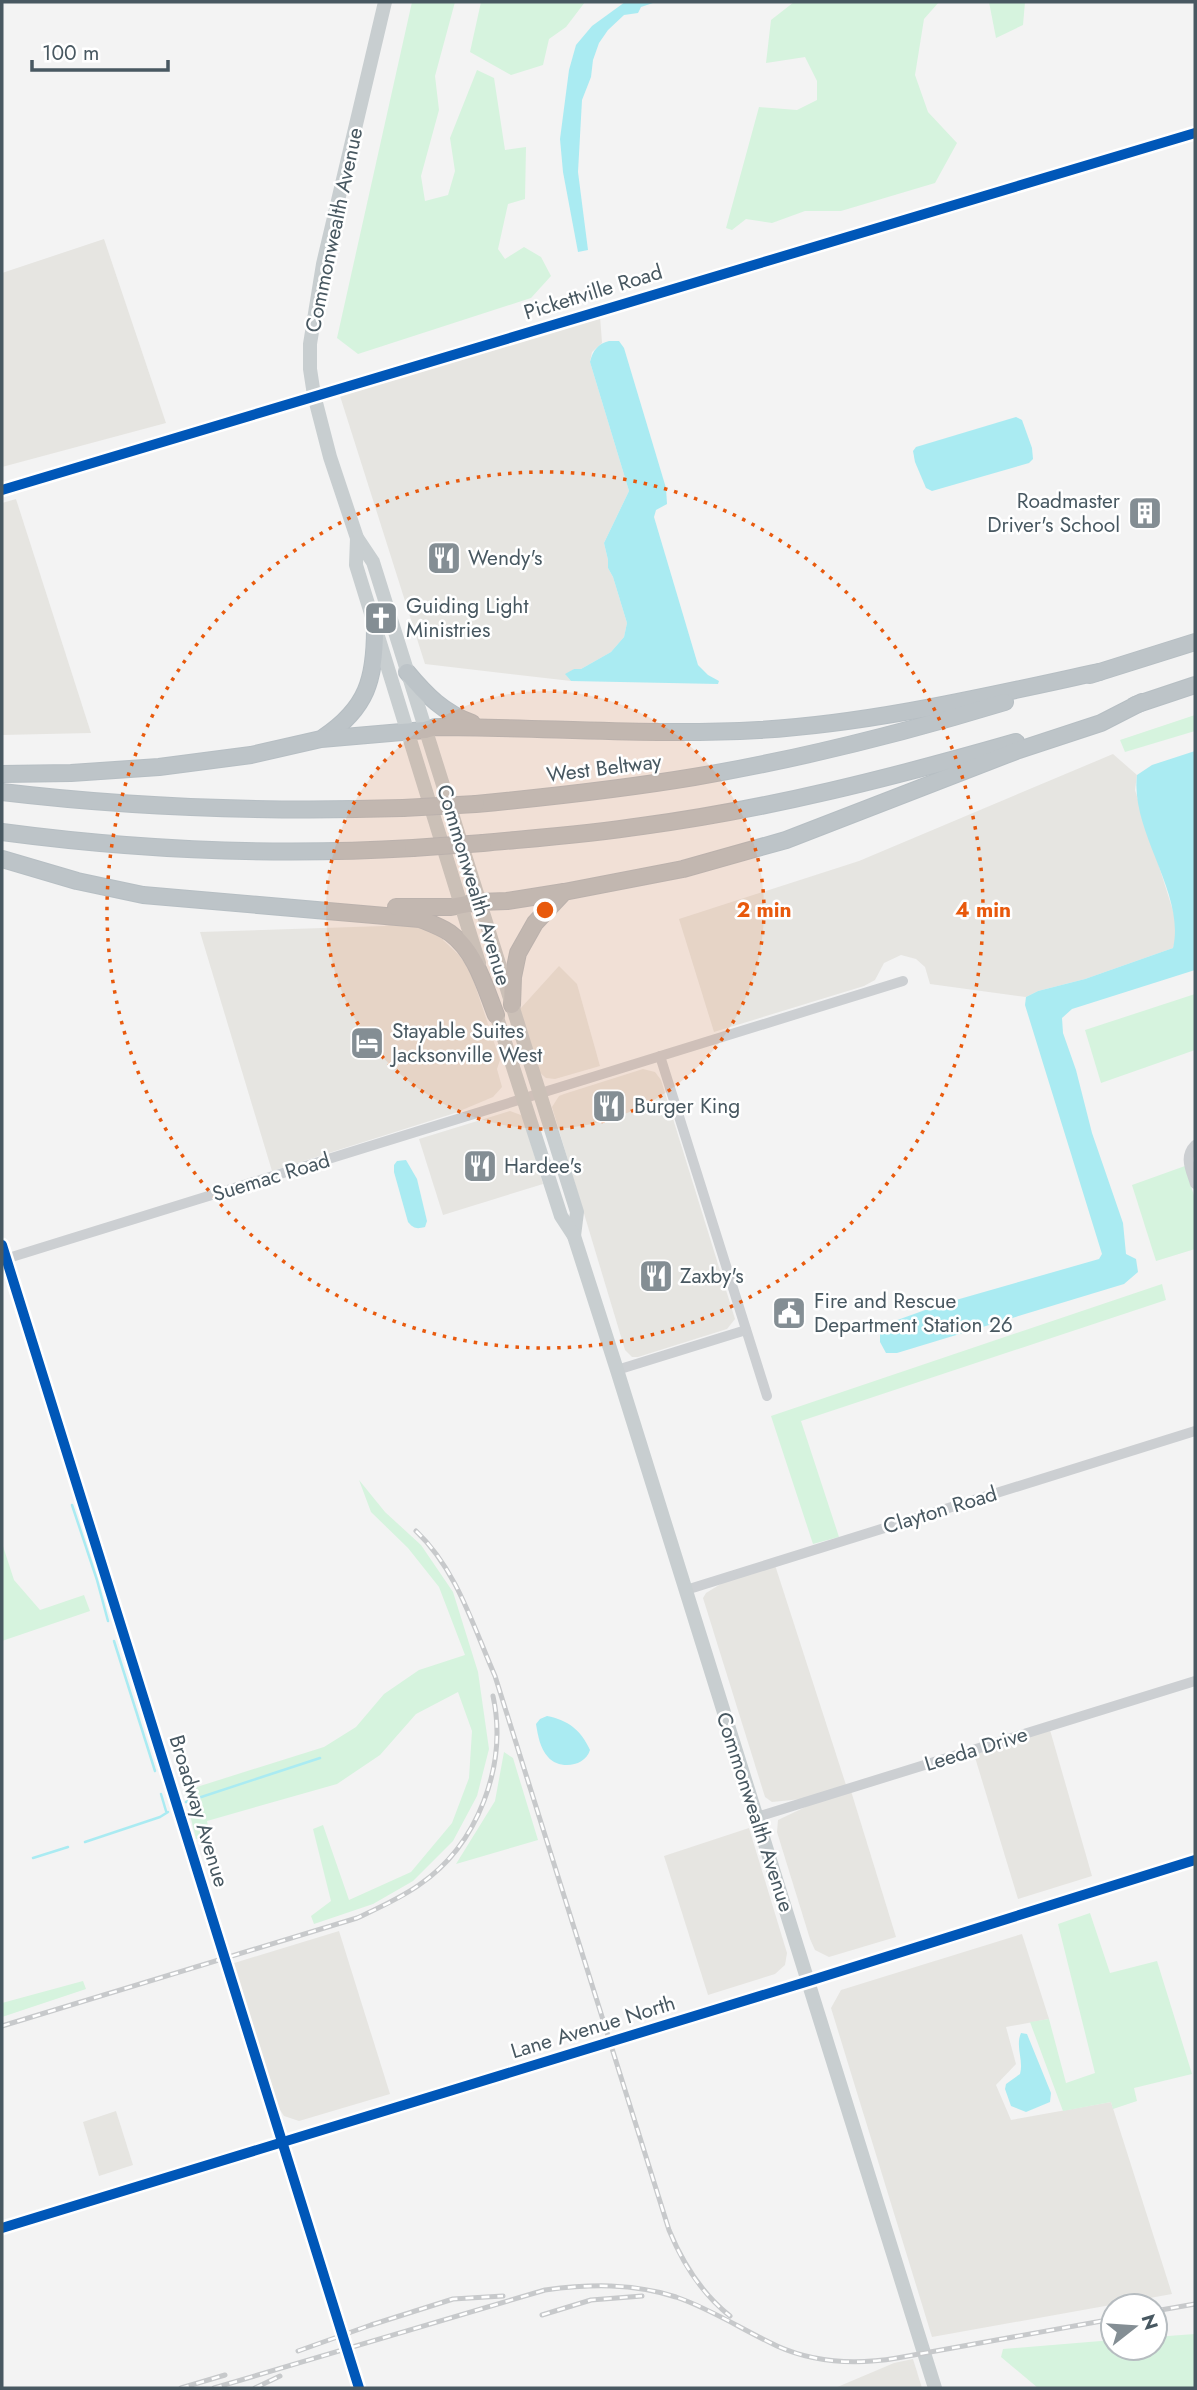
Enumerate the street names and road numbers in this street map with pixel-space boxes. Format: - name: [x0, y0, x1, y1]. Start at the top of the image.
- street label: Commonwealth Avenue: [298, 125, 370, 335]
- street label: Pickettville Road: [520, 257, 666, 327]
- street label: West Beltway: [545, 746, 664, 790]
- street label: Commonwealth Avenue: [429, 781, 519, 989]
- street label: Suemac Road: [209, 1145, 333, 1209]
- street label: Clayton Road: [879, 1478, 1001, 1542]
- street label: Commonwealth Avenue: [709, 1708, 802, 1916]
- street label: Leeda Drive: [921, 1719, 1031, 1779]
- street label: Broadway Avenue: [162, 1731, 236, 1891]
- street label: Lane Avenue North: [507, 1988, 679, 2066]

